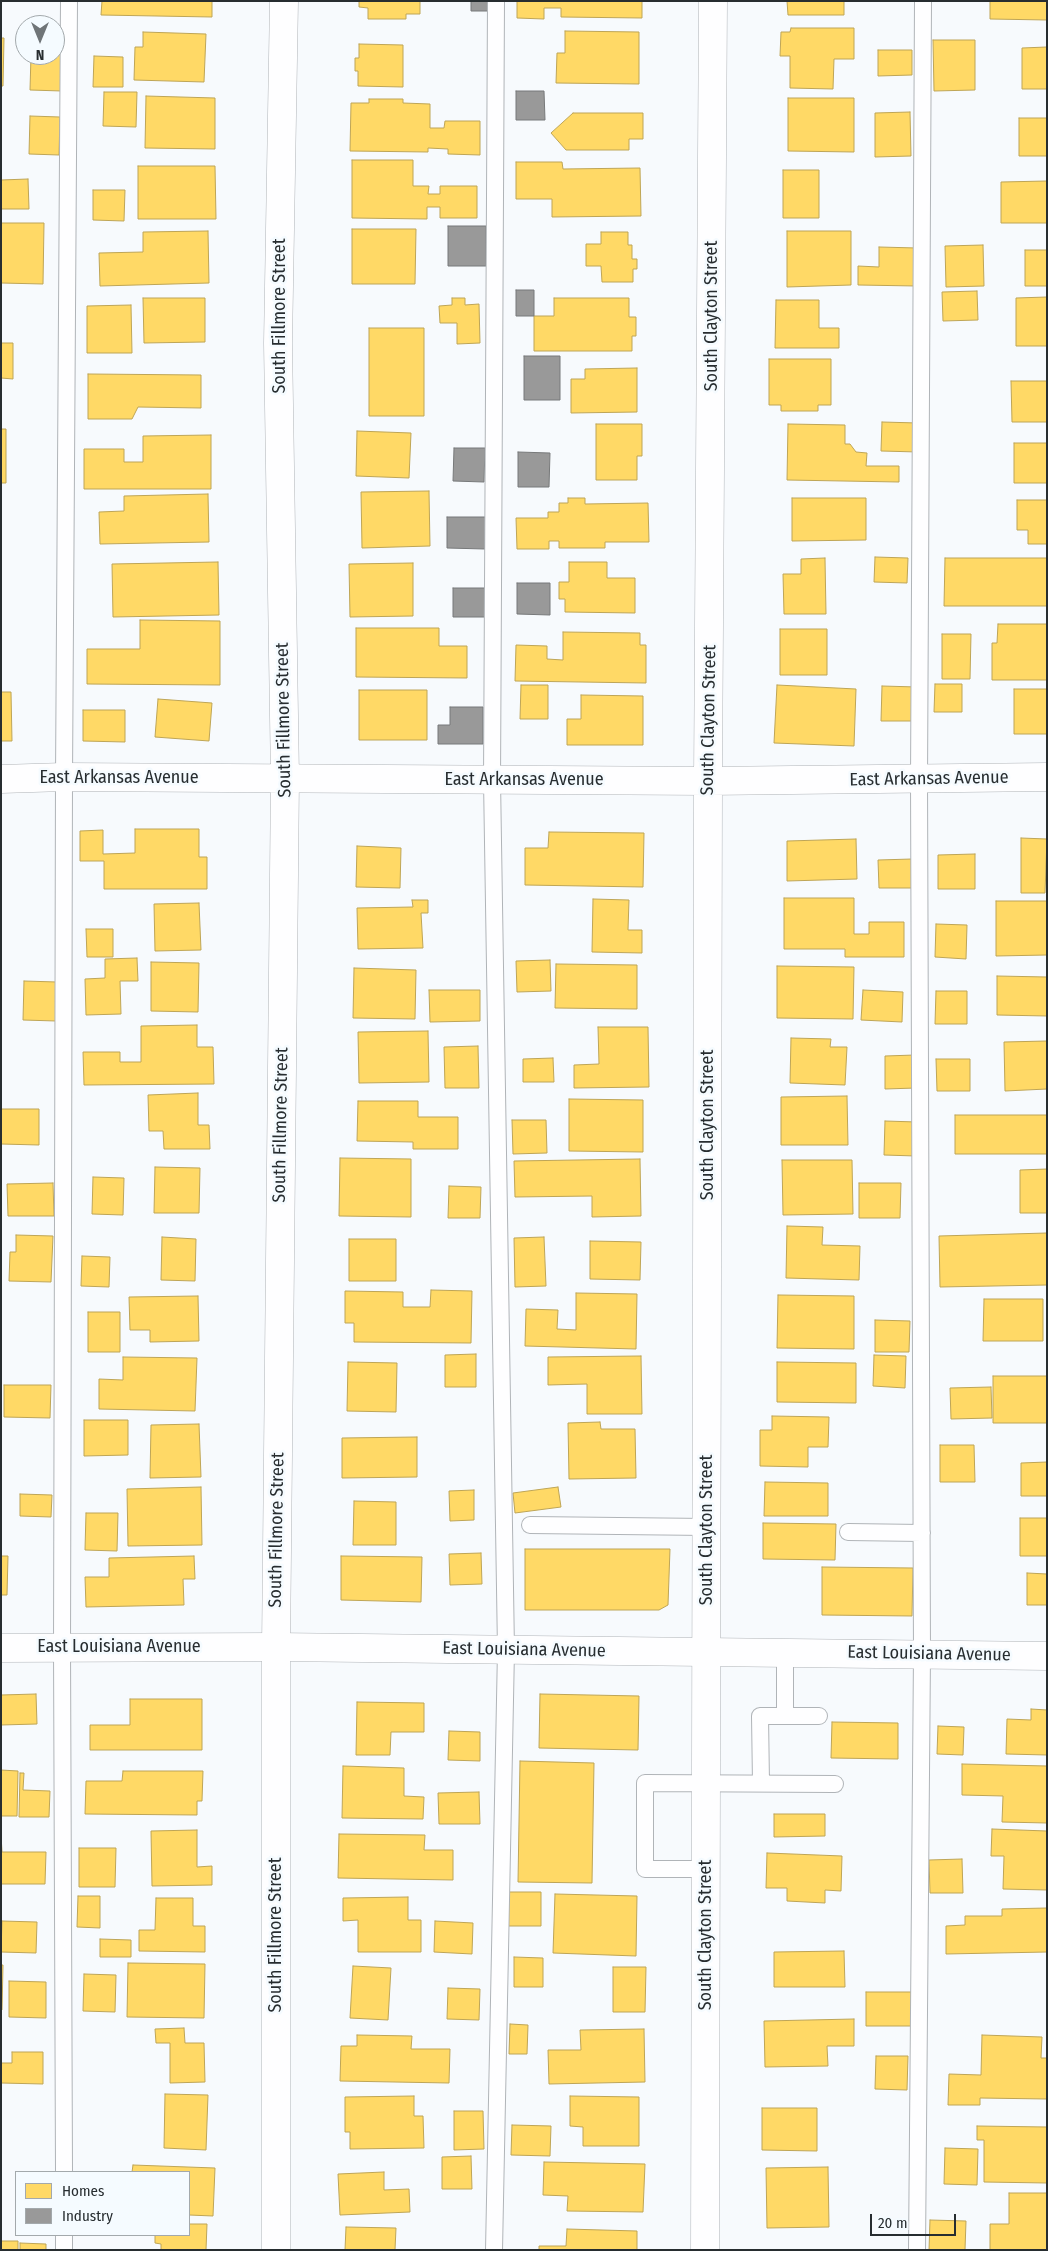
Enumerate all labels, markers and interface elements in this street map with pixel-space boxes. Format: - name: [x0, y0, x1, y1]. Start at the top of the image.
- north arrow: [15, 15, 65, 65]
- text: N: [36, 46, 44, 63]
- street label: South Fillmore Street: [269, 238, 291, 394]
- street label: South Clayton Street: [701, 241, 723, 391]
- street label: South Fillmore Street: [272, 642, 296, 798]
- street label: South Clayton Street: [697, 644, 721, 796]
- street label: East Arkansas Avenue: [39, 767, 199, 789]
- street label: East Arkansas Avenue: [849, 767, 1009, 791]
- street label: East Arkansas Avenue: [444, 769, 604, 791]
- street label: South Fillmore Street: [269, 1047, 293, 1203]
- street label: South Clayton Street: [697, 1050, 719, 1200]
- street label: South Fillmore Street: [265, 1452, 289, 1608]
- street label: South Clayton Street: [696, 1455, 718, 1605]
- street label: East Louisiana Avenue: [37, 1636, 201, 1658]
- street label: East Louisiana Avenue: [442, 1638, 606, 1662]
- street label: East Louisiana Avenue: [847, 1642, 1011, 1666]
- street label: South Fillmore Street: [265, 1857, 287, 2013]
- street label: South Clayton Street: [695, 1860, 717, 2010]
- legend: [15, 2171, 190, 2236]
- text: Homes: [62, 2182, 104, 2200]
- scale bar: [873, 2204, 959, 2236]
- text: Industry: [62, 2207, 113, 2225]
- text: 20 m: [878, 2214, 908, 2232]

